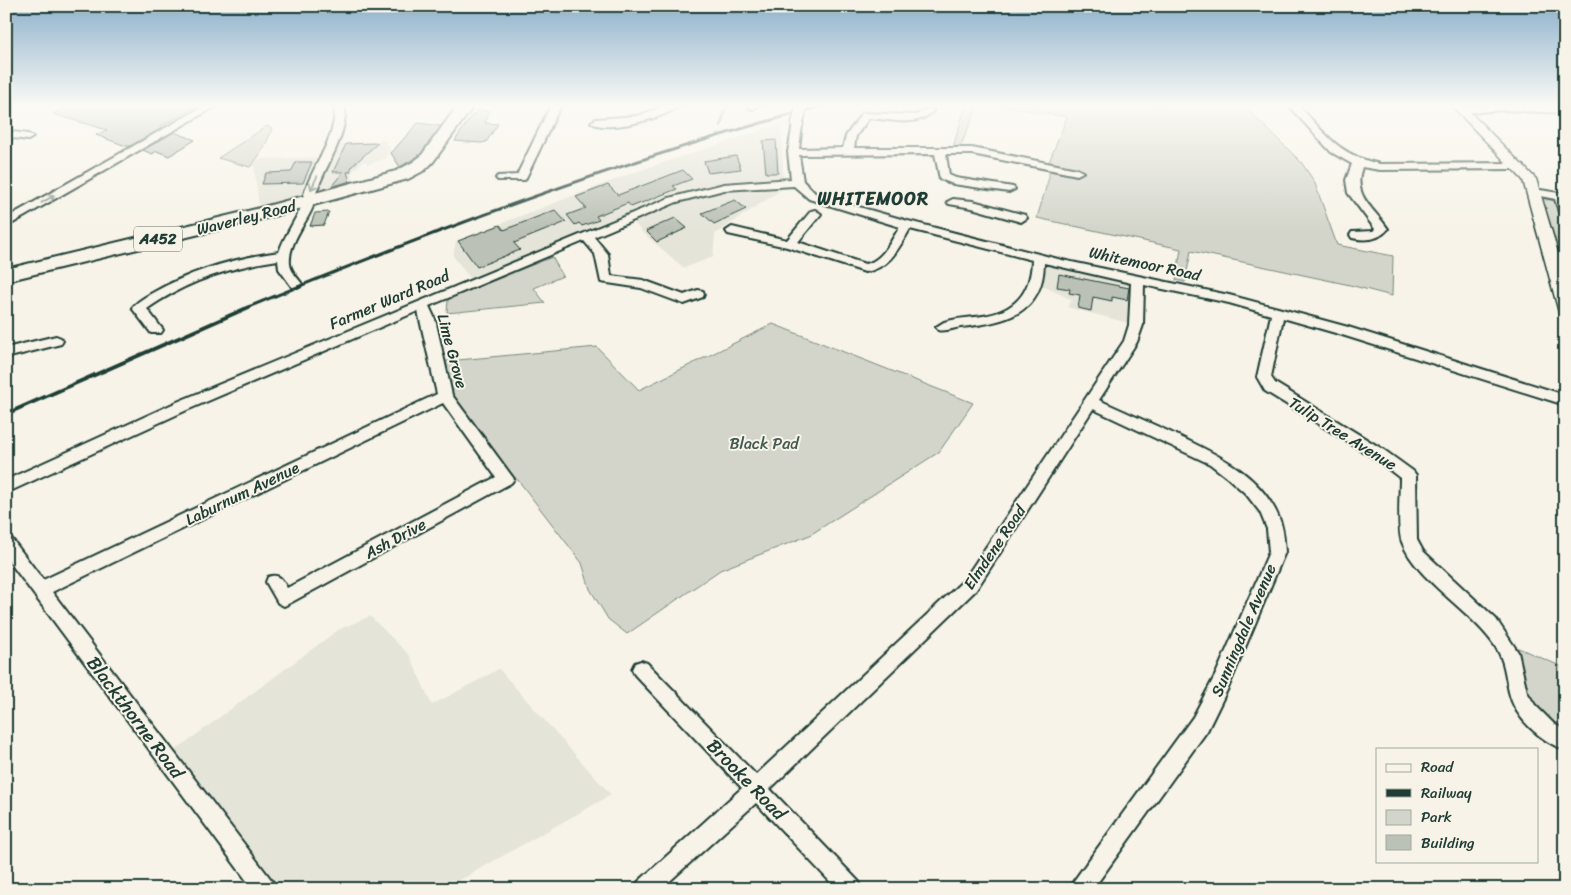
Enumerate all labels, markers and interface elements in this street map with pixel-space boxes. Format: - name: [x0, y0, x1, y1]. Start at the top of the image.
- one-way arrow: [309, 175, 319, 190]
- district label: WHITEMOOR: [817, 183, 929, 215]
- street label: Waverley Road: [193, 191, 300, 244]
- one-way arrow: [41, 193, 55, 203]
- road number: A452: [134, 226, 182, 252]
- street label: Whitemoor Road: [1086, 237, 1205, 290]
- street label: Farmer Ward Road: [324, 260, 455, 338]
- street label: Lime Grove: [429, 310, 476, 392]
- street label: Tulip Tree Avenue: [1283, 388, 1403, 478]
- park label: Black Pad: [729, 429, 800, 458]
- street label: Laburnum Avenue: [180, 453, 305, 534]
- street label: Elmdene Road: [955, 497, 1035, 596]
- street label: Ash Drive: [358, 510, 431, 567]
- street label: Sunningdale Avenue: [1202, 559, 1285, 701]
- street label: Blackthorne Road: [78, 649, 194, 787]
- street label: Brooke Road: [699, 730, 796, 830]
- legend: [1376, 748, 1538, 862]
- text: Road: [1421, 754, 1454, 780]
- text: Railway: [1421, 780, 1472, 806]
- text: Park: [1421, 804, 1452, 830]
- text: Building: [1421, 830, 1475, 856]

